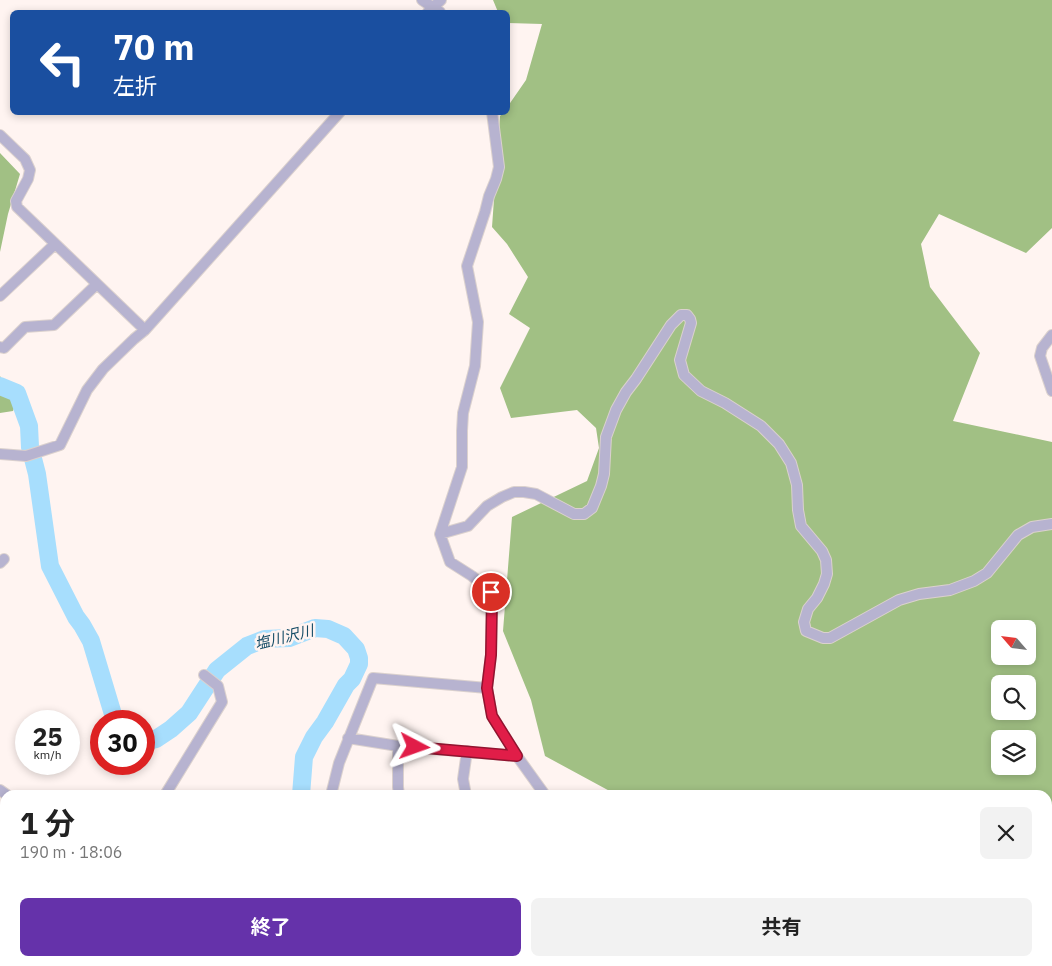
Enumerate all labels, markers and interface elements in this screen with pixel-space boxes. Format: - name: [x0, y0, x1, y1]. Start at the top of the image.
- text: 70 m: [113, 24, 195, 70]
- icon: left: [30, 30, 95, 95]
- text: 左折: [113, 71, 157, 100]
- pin: [470, 571, 512, 613]
- icon: arrive: [477, 578, 505, 606]
- water label: 塩川沢川: [253, 620, 317, 653]
- north arrow: [991, 620, 1036, 665]
- map controls: [991, 620, 1036, 775]
- button: search: [991, 675, 1036, 720]
- speed limit sign: 30: [90, 710, 155, 775]
- text: 25: [32, 720, 63, 753]
- position arrow: [388, 720, 440, 772]
- button: layers: [991, 730, 1036, 775]
- text: km/h: [33, 747, 62, 762]
- text: 1 分: [20, 803, 75, 842]
- button: close: [980, 807, 1032, 859]
- text: 190 m · 18:06: [20, 842, 122, 862]
- button: 終了: [20, 898, 521, 956]
- button: 共有: [531, 898, 1032, 956]

